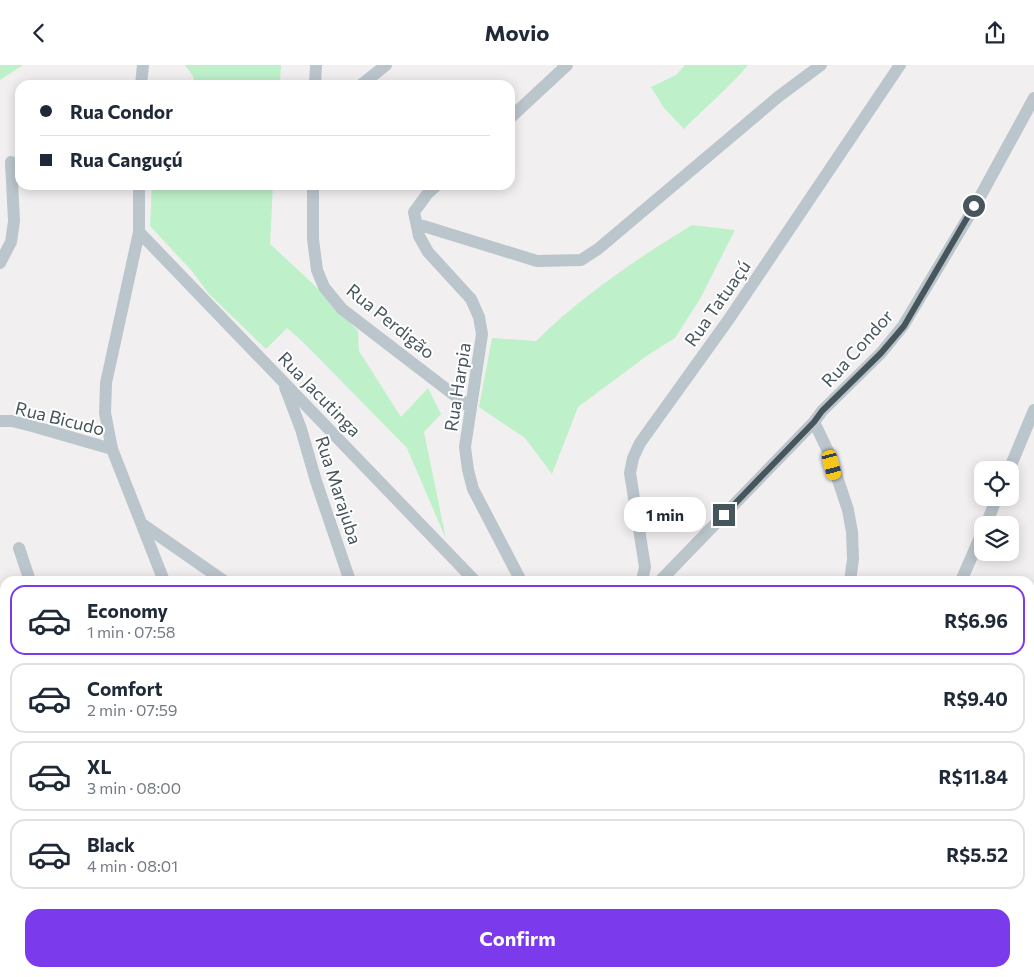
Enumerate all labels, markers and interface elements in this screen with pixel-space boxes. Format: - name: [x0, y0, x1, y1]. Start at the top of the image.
- icon: back: [25, 19, 53, 47]
- text: Movio: [485, 19, 549, 46]
- icon: share: [981, 19, 1009, 47]
- text: Rua Condor: [70, 100, 173, 123]
- text: Rua Canguçú: [70, 148, 183, 171]
- route start: [963, 195, 985, 217]
- street label: Rua Tatuaçú: [679, 256, 755, 350]
- street label: Rua Perdigão: [343, 279, 439, 363]
- street label: Rua Condor: [816, 305, 898, 391]
- street label: Rua Harpia: [439, 341, 475, 433]
- street label: Rua Jacutinga: [274, 347, 366, 441]
- street label: Rua Bicudo: [13, 396, 107, 440]
- street label: Rua Marajuba: [311, 433, 367, 547]
- car: [820, 449, 843, 481]
- map controls: [974, 461, 1019, 561]
- button: locate: [974, 461, 1019, 506]
- callout: 1 min: [624, 497, 706, 533]
- route end: [713, 504, 735, 526]
- text: 1 min: [646, 505, 684, 524]
- button: layers: [974, 516, 1019, 561]
- icon: car: [27, 598, 72, 643]
- text: Economy: [87, 599, 168, 622]
- text: R$6.96: [944, 609, 1008, 632]
- text: 1 min · 07:58: [87, 622, 176, 641]
- icon: car: [27, 676, 72, 721]
- text: Comfort: [87, 677, 163, 700]
- text: R$9.40: [943, 687, 1008, 710]
- text: 2 min · 07:59: [87, 700, 178, 719]
- icon: car: [27, 754, 72, 799]
- text: XL: [87, 755, 112, 778]
- text: R$11.84: [939, 765, 1008, 788]
- text: 3 min · 08:00: [87, 778, 181, 797]
- icon: car: [27, 832, 72, 877]
- text: Black: [87, 833, 135, 856]
- text: R$5.52: [946, 843, 1008, 866]
- text: 4 min · 08:01: [87, 856, 178, 875]
- button: Confirm: [25, 909, 1010, 967]

